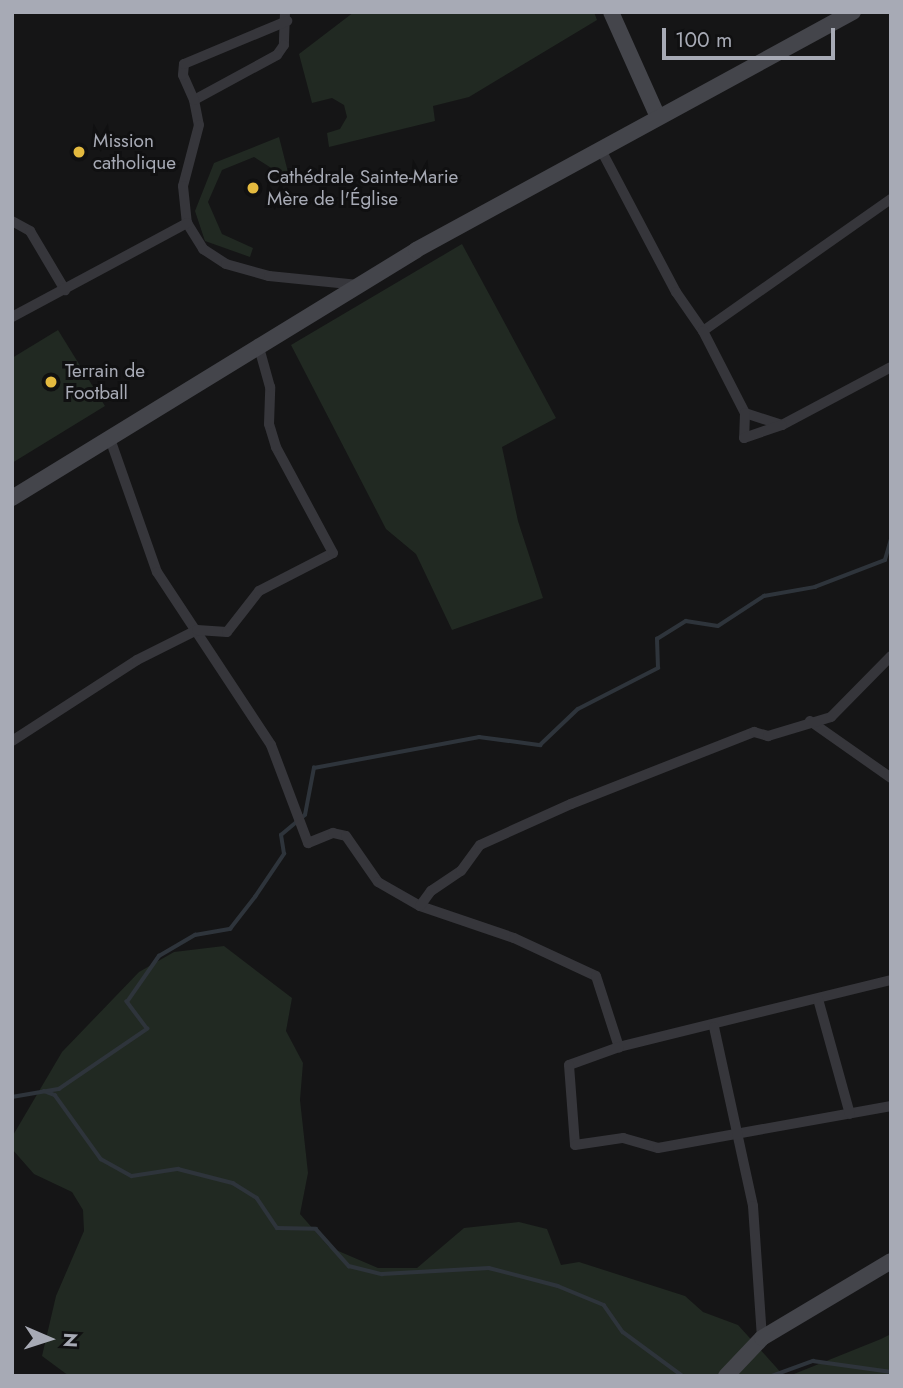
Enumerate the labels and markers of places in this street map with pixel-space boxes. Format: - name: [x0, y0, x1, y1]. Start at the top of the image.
- place label: Mission catholique: [93, 130, 176, 174]
- marker: Mission catholique: [71, 144, 87, 160]
- place label: Cathédrale Sainte-Marie Mère de l'Église: [267, 166, 458, 210]
- marker: Cathédrale Sainte-Marie Mère de l'Église: [245, 180, 261, 196]
- place label: Terrain de Football: [65, 360, 145, 404]
- marker: Terrain de Football: [43, 374, 59, 390]

